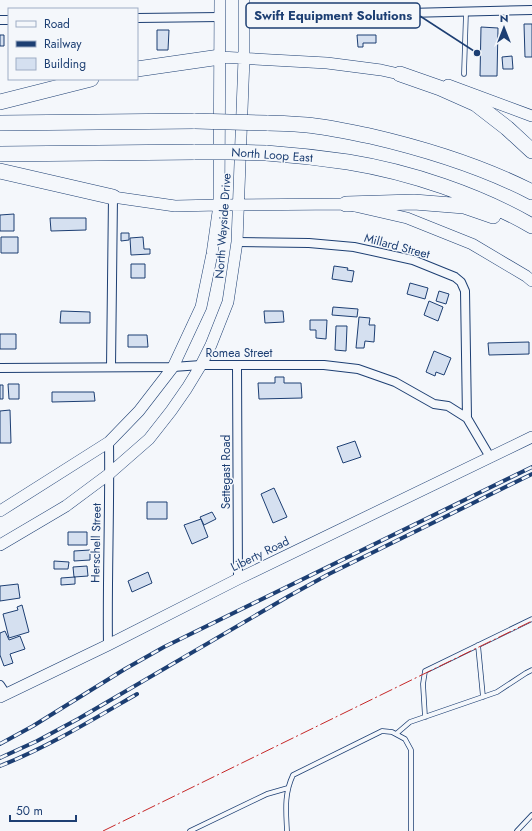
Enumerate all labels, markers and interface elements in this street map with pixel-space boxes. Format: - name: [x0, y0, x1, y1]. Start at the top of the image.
- callout: Swift Equipment Solutions: [246, 3, 420, 28]
- text: Swift Equipment Solutions: [254, 6, 412, 25]
- legend: [8, 8, 138, 80]
- north arrow: [484, 8, 524, 48]
- text: N: [500, 10, 508, 26]
- text: Road: [44, 15, 70, 33]
- text: Railway: [44, 35, 82, 53]
- text: Building: [44, 55, 86, 73]
- street label: North Loop East: [231, 143, 314, 167]
- street label: North Wayside Drive: [210, 173, 236, 279]
- street label: Millard Street: [362, 229, 432, 263]
- street label: Romea Street: [206, 344, 273, 362]
- street label: Settegast Road: [217, 435, 235, 509]
- street label: Herschell Street: [86, 503, 106, 583]
- street label: Liberty Road: [228, 532, 292, 576]
- scale bar: [10, 797, 76, 823]
- text: 50 m: [16, 802, 43, 820]

